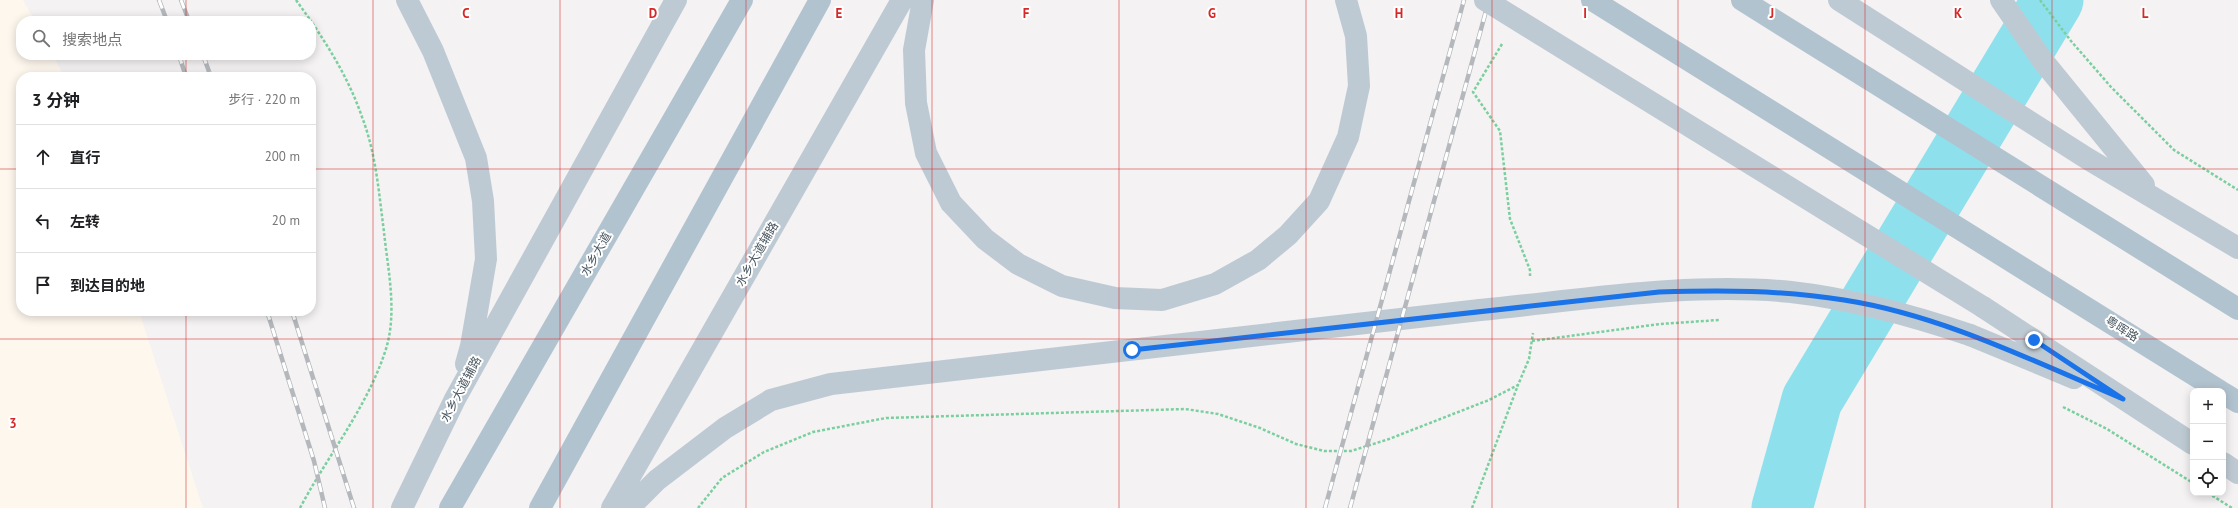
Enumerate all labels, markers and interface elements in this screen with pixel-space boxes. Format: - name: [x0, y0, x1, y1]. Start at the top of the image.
- text: C: [462, 5, 470, 22]
- text: D: [649, 5, 657, 22]
- text: E: [836, 5, 843, 22]
- text: F: [1023, 5, 1030, 22]
- text: G: [1208, 5, 1216, 22]
- text: H: [1395, 5, 1403, 22]
- text: I: [1583, 5, 1587, 22]
- text: J: [1769, 5, 1774, 22]
- text: K: [1954, 5, 1962, 22]
- text: L: [2142, 5, 2149, 22]
- search box: [16, 16, 316, 60]
- icon: search: [30, 27, 52, 49]
- text: 搜索地点: [62, 30, 122, 49]
- text: 3 分钟: [32, 89, 80, 111]
- text: 步行 · 220 m: [228, 91, 300, 108]
- icon: ahead: [32, 146, 54, 168]
- text: 直行: [70, 148, 100, 167]
- text: 200 m: [265, 148, 300, 165]
- icon: left: [32, 210, 54, 232]
- text: 左转: [70, 212, 100, 231]
- text: 20 m: [272, 212, 300, 229]
- street label: 水乡大道辅路: [732, 219, 781, 289]
- street label: 水乡大道: [577, 229, 614, 278]
- icon: arrive: [32, 274, 54, 296]
- text: 到达目的地: [70, 276, 145, 295]
- street label: 粤晖路: [2103, 313, 2142, 344]
- route end: [2025, 331, 2043, 349]
- route start: [1123, 341, 1141, 359]
- street label: 水乡大道辅路: [437, 353, 484, 424]
- map controls: [2190, 388, 2226, 496]
- button: +: [2190, 388, 2226, 424]
- text: 3: [9, 415, 17, 432]
- button: −: [2190, 424, 2226, 460]
- button: locate: [2190, 460, 2226, 496]

